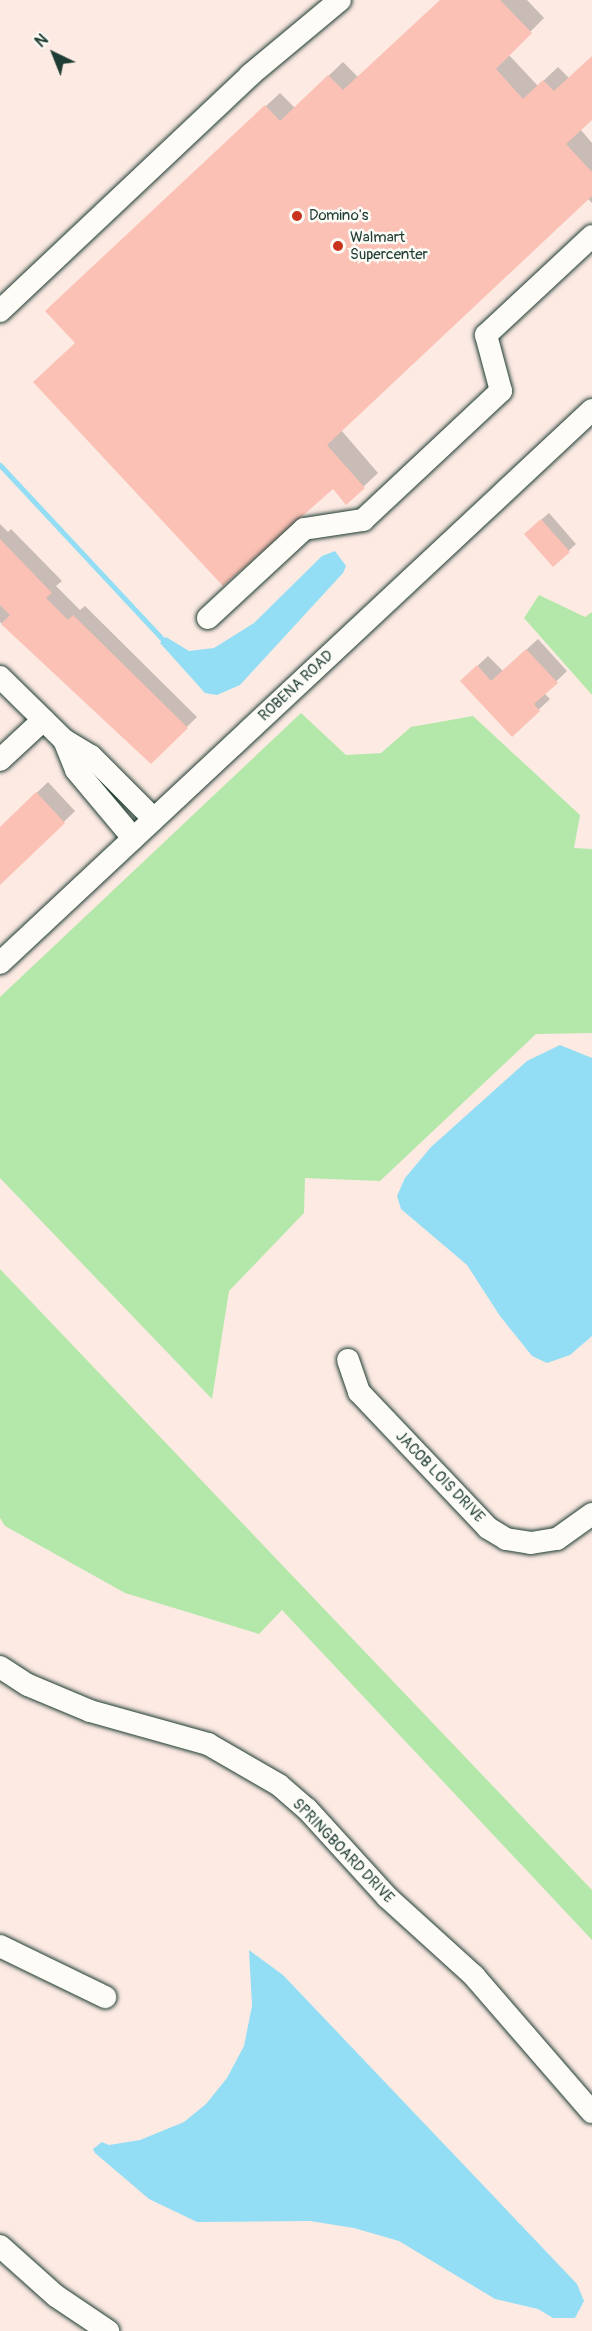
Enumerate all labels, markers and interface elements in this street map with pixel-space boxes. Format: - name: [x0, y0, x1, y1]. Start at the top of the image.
- north arrow: [24, 24, 84, 84]
- text: N: [31, 30, 52, 52]
- place label: Domino's: [309, 207, 368, 225]
- marker: Domino's: [290, 209, 304, 223]
- place label: Walmart Supercenter: [350, 228, 428, 263]
- marker: Walmart Supercenter: [331, 239, 345, 253]
- street label: ROBENA ROAD: [255, 647, 337, 725]
- street label: JACOB LOIS DRIVE: [392, 1428, 488, 1526]
- street label: SPRINGBOARD DRIVE: [289, 1795, 397, 1907]

